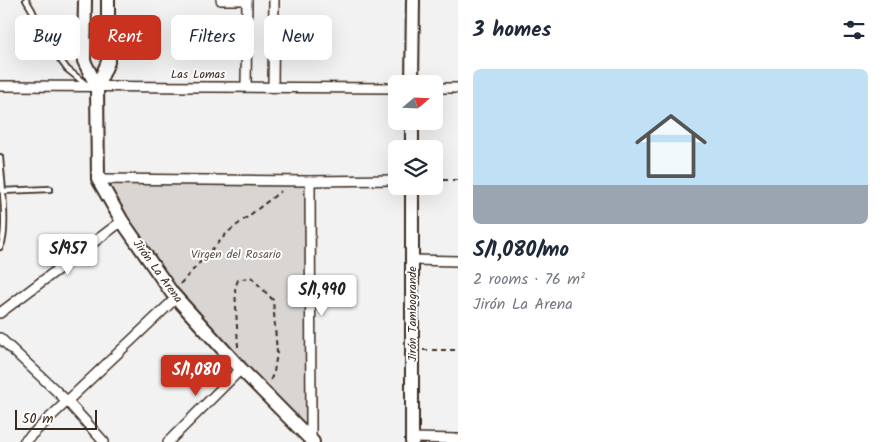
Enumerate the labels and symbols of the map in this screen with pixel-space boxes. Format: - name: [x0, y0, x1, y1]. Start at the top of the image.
- street label: Las Lomas: [171, 65, 225, 84]
- north arrow: [388, 75, 442, 130]
- pin: S/957: [33, 234, 103, 276]
- street label: Jirón La Arena: [128, 235, 187, 307]
- park label: Virgen del Rosario: [191, 245, 281, 264]
- street label: Jirón Tambogrande: [403, 266, 422, 362]
- pin: S/1,990: [276, 274, 368, 317]
- pin: S/1,080: [150, 354, 242, 397]
- scale bar: [15, 407, 98, 430]

